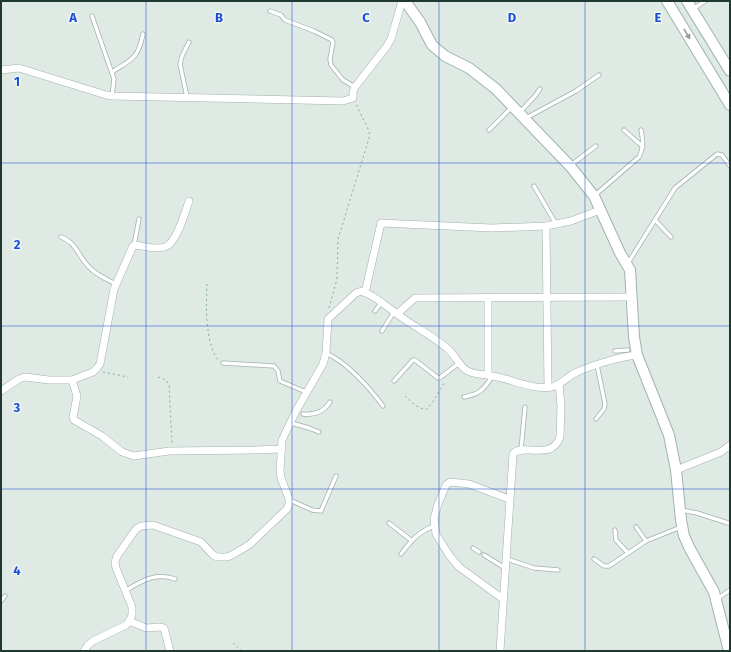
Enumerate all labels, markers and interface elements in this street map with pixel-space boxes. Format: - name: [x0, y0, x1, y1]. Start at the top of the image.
- text: A: [68, 10, 77, 25]
- text: B: [215, 10, 223, 25]
- text: C: [362, 10, 370, 25]
- text: D: [508, 10, 517, 25]
- text: E: [655, 10, 662, 25]
- one-way arrow: [683, 29, 691, 39]
- text: 1: [14, 74, 20, 89]
- text: 2: [14, 237, 21, 252]
- text: 3: [13, 400, 21, 415]
- text: 4: [13, 563, 21, 578]

